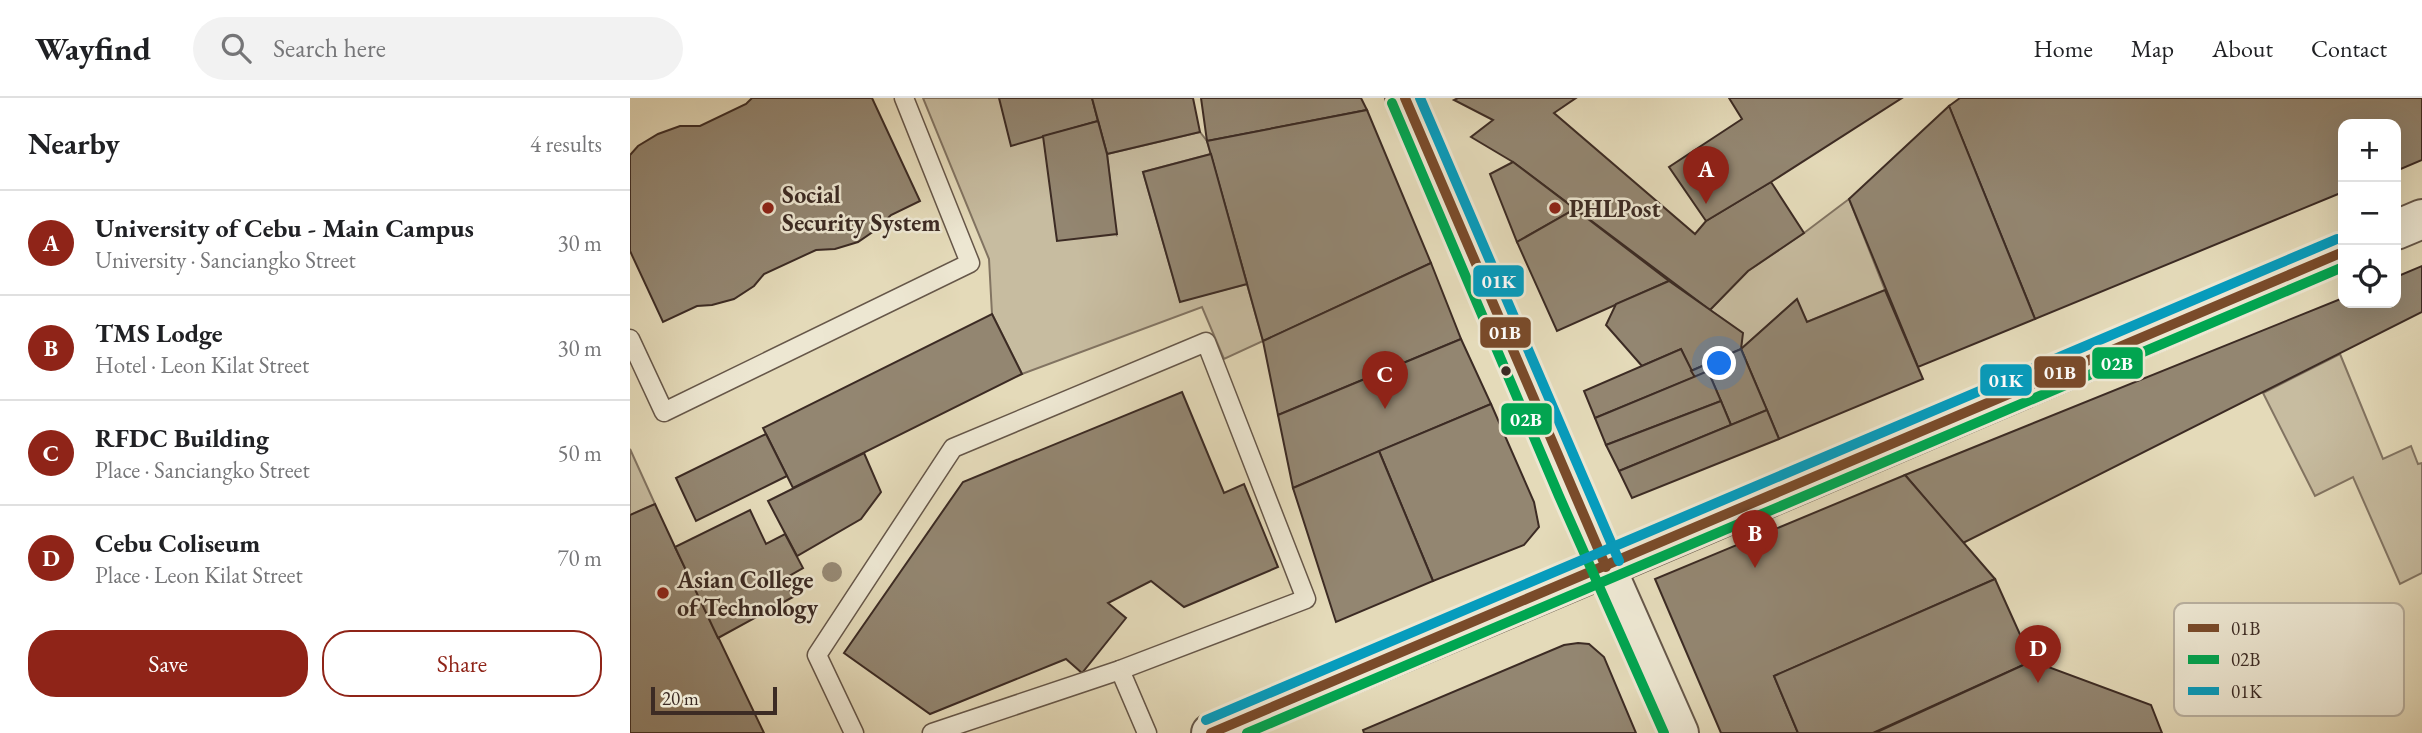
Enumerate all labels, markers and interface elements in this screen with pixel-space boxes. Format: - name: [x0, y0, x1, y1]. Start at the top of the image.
- search box: [193, 17, 683, 80]
- text: Wayfind: [35, 27, 151, 70]
- icon: search: [217, 29, 255, 67]
- text: Search here: [273, 31, 386, 65]
- text: Home: [2033, 33, 2093, 64]
- text: Map: [2131, 33, 2174, 64]
- text: About: [2212, 33, 2273, 64]
- text: Contact: [2311, 33, 2387, 64]
- map controls: [2338, 119, 2401, 308]
- button: +: [2338, 119, 2401, 182]
- text: Nearby: [28, 124, 120, 163]
- text: 4 results: [530, 129, 602, 159]
- pin: A: [1683, 146, 1729, 204]
- place label: Social Security System: [782, 179, 941, 239]
- button: −: [2338, 182, 2401, 245]
- place label: PHLPost: [1569, 193, 1660, 224]
- marker: Social Security System: [760, 200, 776, 216]
- marker: PHLPost: [1547, 200, 1563, 216]
- text: University of Cebu - Main Campus: [95, 211, 474, 245]
- text: A: [43, 228, 59, 258]
- text: 30 m: [557, 228, 602, 258]
- text: University · Sanciangko Street: [95, 245, 356, 275]
- button: locate: [2338, 245, 2401, 308]
- line badge: 01K: [1472, 264, 1525, 298]
- text: 01K: [1482, 269, 1517, 294]
- text: TMS Lodge: [95, 316, 223, 350]
- line badge: 01B: [1479, 316, 1532, 349]
- text: 01B: [1489, 320, 1521, 345]
- text: B: [44, 333, 58, 363]
- text: 30 m: [557, 333, 602, 363]
- your location: [1702, 346, 1736, 380]
- line badge: 02B: [2091, 346, 2144, 380]
- text: Hotel · Leon Kilat Street: [95, 350, 309, 380]
- pin: C: [1362, 351, 1408, 409]
- text: 02B: [2101, 351, 2133, 376]
- line badge: 01B: [2033, 355, 2087, 389]
- text: 01B: [2044, 360, 2076, 385]
- line badge: 01K: [1979, 363, 2033, 397]
- unlabelled marker: [1499, 364, 1513, 378]
- text: 01K: [1989, 368, 2024, 393]
- line badge: 02B: [1500, 402, 1553, 436]
- text: 02B: [1510, 407, 1542, 432]
- text: RFDC Building: [95, 421, 269, 455]
- text: C: [43, 438, 59, 468]
- text: 50 m: [557, 438, 602, 468]
- text: Place · Sanciangko Street: [95, 455, 310, 485]
- pin: B: [1732, 510, 1778, 568]
- text: Cebu Coliseum: [95, 526, 260, 560]
- text: D: [42, 543, 60, 573]
- text: 70 m: [557, 543, 602, 573]
- text: Place · Leon Kilat Street: [95, 560, 303, 590]
- place label: Asian College of Technology: [676, 564, 819, 624]
- marker: Asian College of Technology: [655, 585, 671, 601]
- legend: [2174, 603, 2404, 716]
- text: 01B: [2231, 616, 2260, 641]
- pin: D: [2015, 625, 2061, 683]
- button: Save: [28, 630, 308, 697]
- button: Share: [322, 630, 602, 697]
- text: 02B: [2231, 647, 2260, 672]
- text: 01K: [2231, 679, 2263, 704]
- scale bar: [651, 684, 777, 716]
- text: 20 m: [662, 686, 699, 711]

